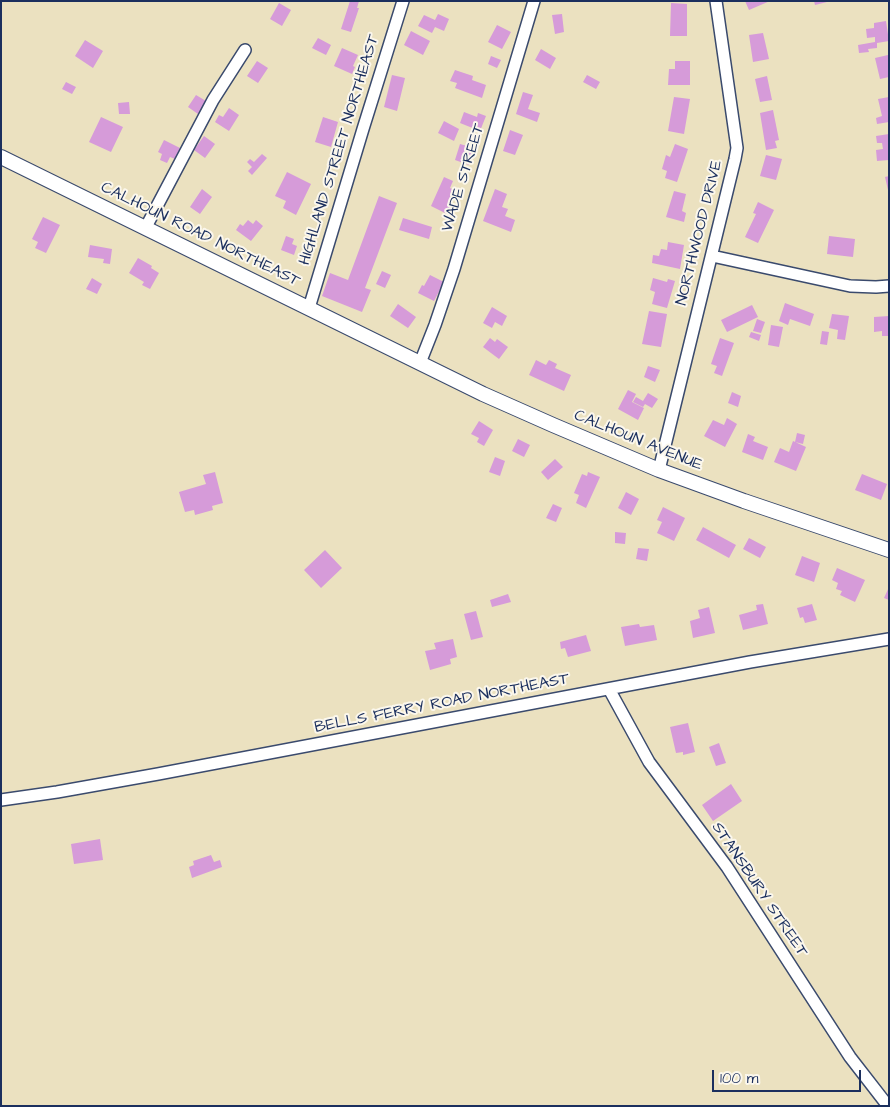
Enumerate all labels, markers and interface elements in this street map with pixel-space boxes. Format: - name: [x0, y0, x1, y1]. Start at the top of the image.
- street label: HIGHLAND STREET NORTHEAST: [296, 33, 384, 267]
- street label: WADE STREET: [438, 122, 490, 234]
- street label: NORTHWOOD DRIVE: [673, 158, 727, 308]
- street label: CALHOUN ROAD NORTHEAST: [97, 178, 303, 292]
- street label: CALHOUN AVENUE: [571, 406, 705, 476]
- street label: BELLS FERRY ROAD NORTHEAST: [313, 670, 571, 738]
- street label: STANSBURY STREET: [707, 819, 811, 961]
- scale bar: [715, 1060, 864, 1092]
- text: 100 m: [720, 1068, 759, 1089]

